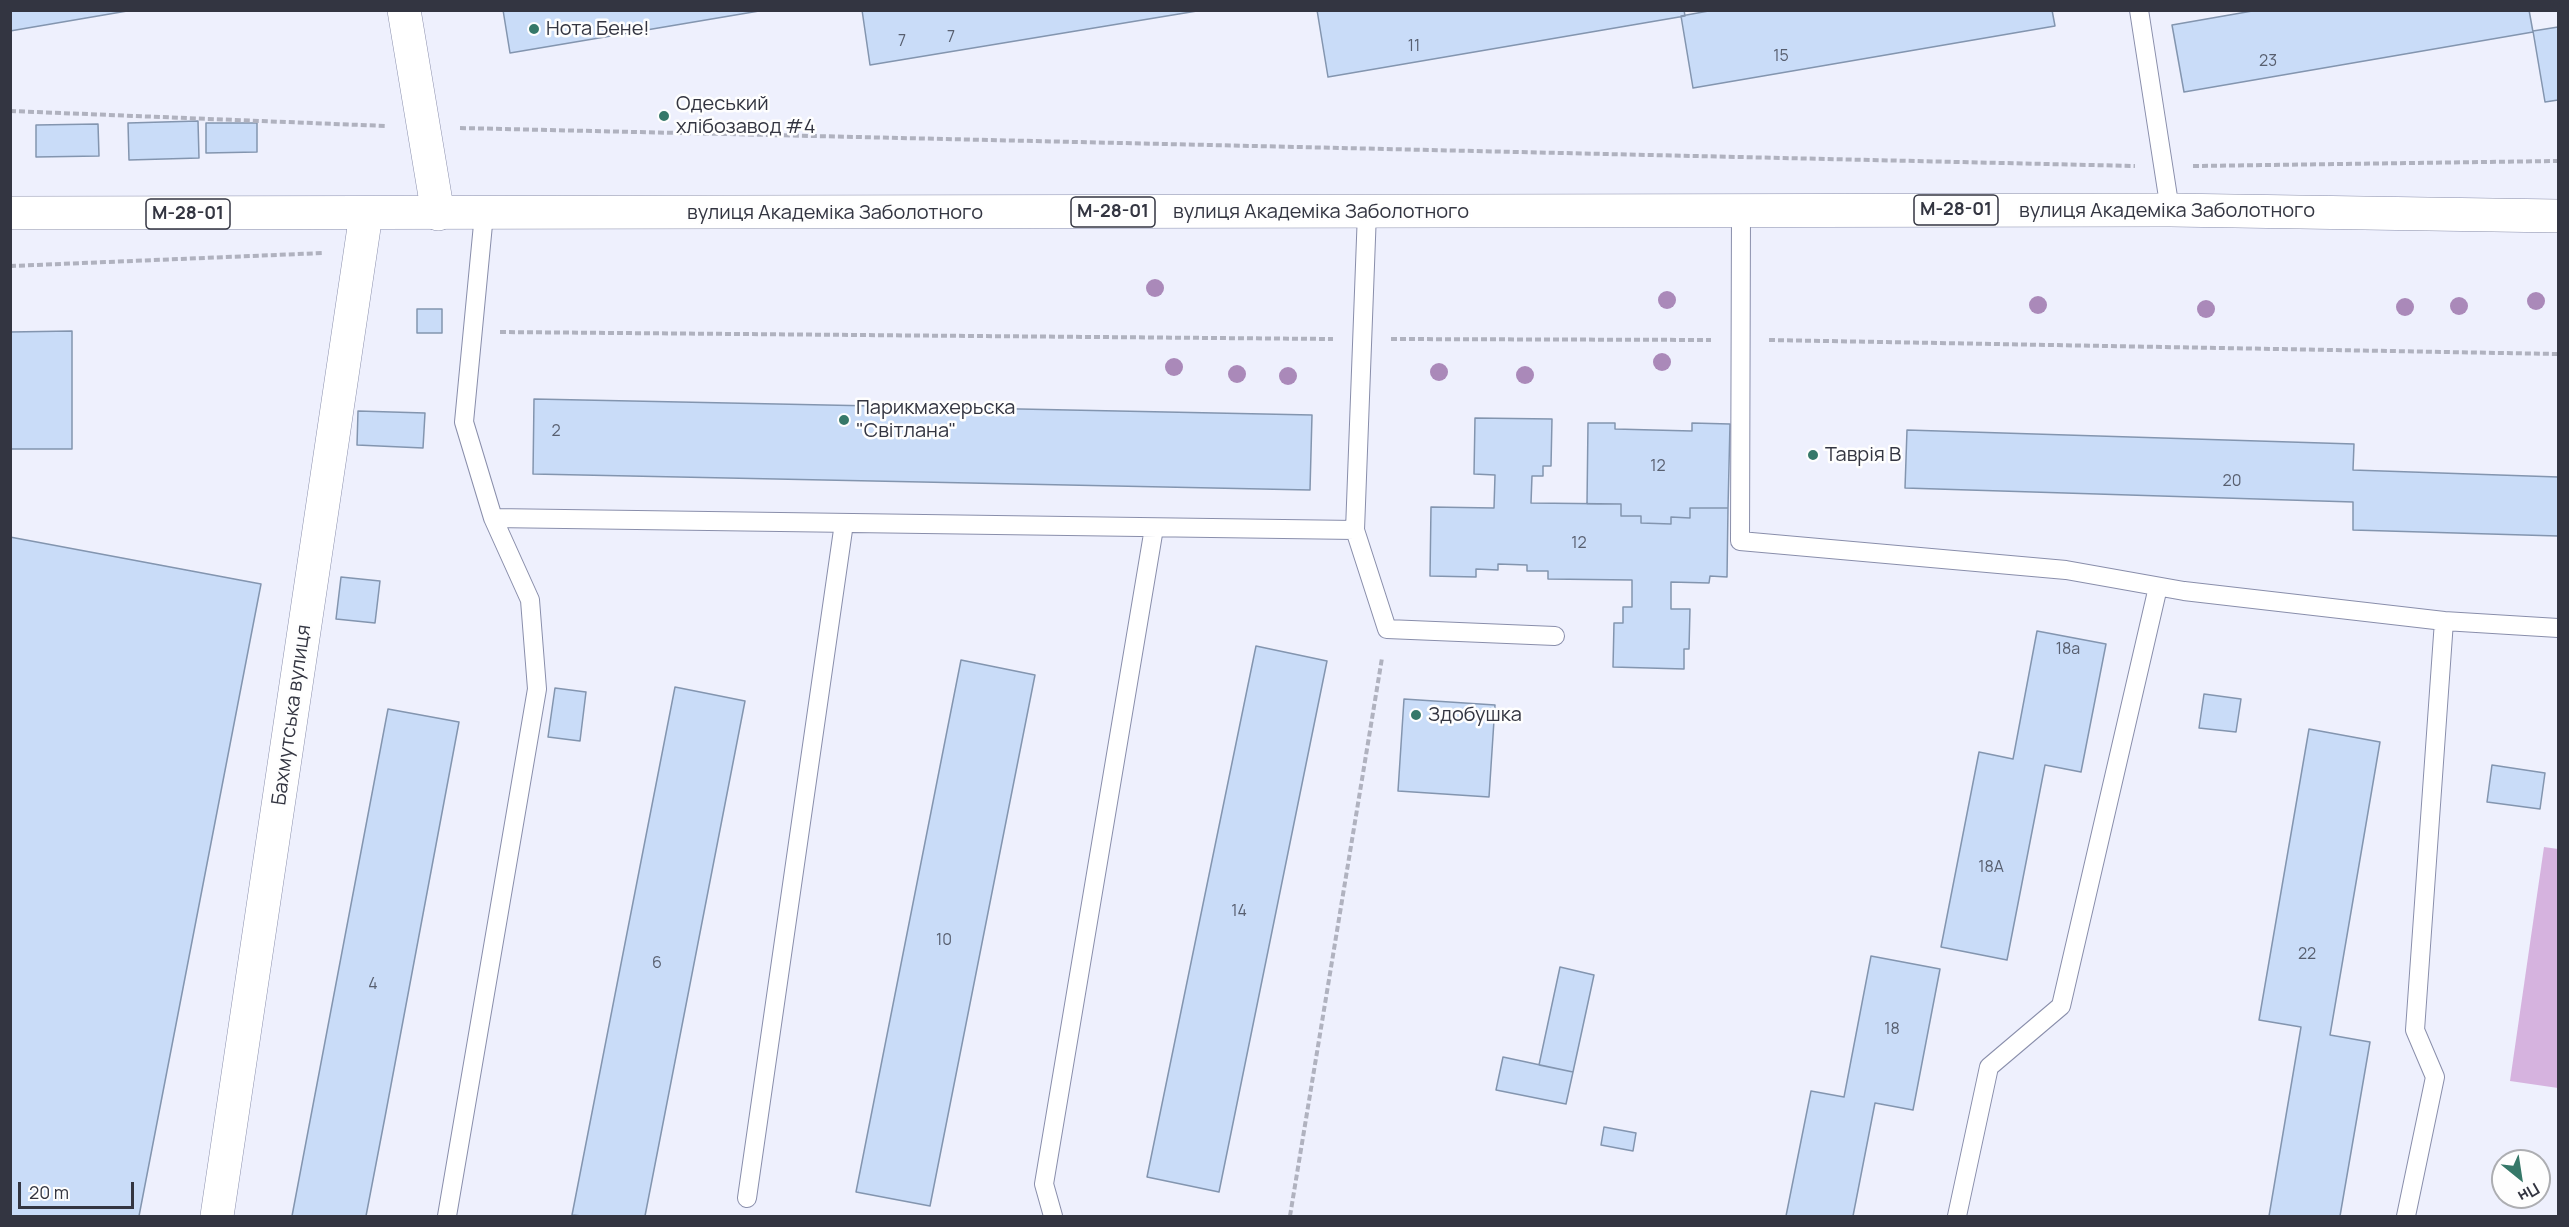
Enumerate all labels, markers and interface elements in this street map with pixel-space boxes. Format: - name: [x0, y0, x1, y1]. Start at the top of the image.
- place label: Нота Бене!: [546, 17, 650, 41]
- marker: Нота Бене!: [527, 22, 541, 36]
- house number: 7: [947, 28, 955, 48]
- house number: 7: [898, 32, 906, 52]
- house number: 11: [1408, 37, 1420, 57]
- house number: 15: [1773, 47, 1789, 67]
- house number: 23: [2259, 52, 2277, 72]
- place label: Одеський хлібозавод #4: [676, 92, 816, 139]
- marker: Одеський хлібозавод #4: [657, 109, 671, 123]
- road number: М-28-01: [1914, 195, 1998, 225]
- road number: М-28-01: [1071, 197, 1155, 227]
- road number: М-28-01: [146, 199, 230, 229]
- street label: вулиця Академіка Заболотного: [2019, 199, 2315, 223]
- street label: вулиця Академіка Заболотного: [1173, 200, 1469, 224]
- street label: вулиця Академіка Заболотного: [687, 201, 983, 225]
- place label: Парикмахерьска "Світлана": [856, 396, 1015, 443]
- marker: Парикмахерьска "Світлана": [837, 413, 851, 427]
- house number: 2: [551, 422, 561, 442]
- place label: Таврія В: [1825, 443, 1901, 467]
- marker: Таврія В: [1806, 448, 1820, 462]
- house number: 12: [1650, 457, 1666, 477]
- house number: 20: [2223, 472, 2241, 492]
- house number: 12: [1571, 534, 1587, 554]
- street label: Бахмутська вулиця: [267, 623, 317, 807]
- house number: 18а: [2056, 640, 2080, 660]
- place label: Здобушка: [1428, 703, 1522, 727]
- marker: Здобушка: [1409, 708, 1423, 722]
- house number: 18А: [1978, 858, 2004, 878]
- house number: 14: [1231, 902, 1247, 922]
- house number: 10: [936, 931, 952, 951]
- house number: 22: [2298, 945, 2316, 965]
- house number: 6: [652, 954, 662, 974]
- house number: 4: [368, 975, 378, 995]
- house number: 18: [1884, 1020, 1900, 1040]
- north arrow: [2491, 1149, 2551, 1209]
- scale bar: [21, 1170, 136, 1208]
- text: Пн: [2514, 1178, 2544, 1208]
- text: 20 m: [29, 1180, 69, 1204]

